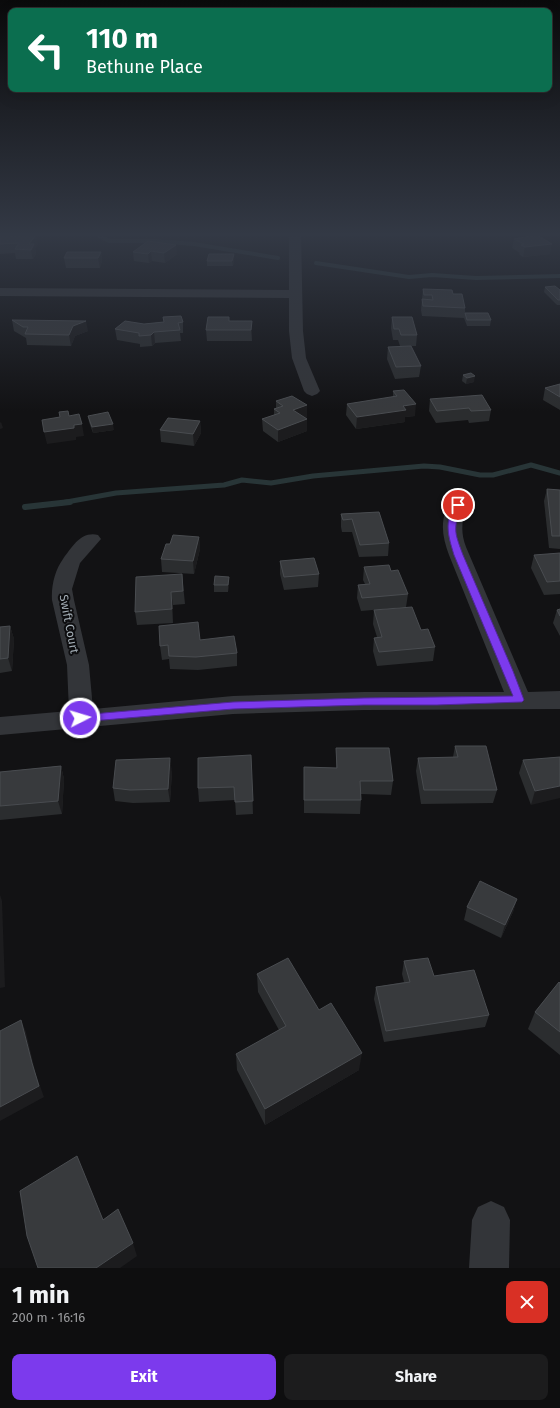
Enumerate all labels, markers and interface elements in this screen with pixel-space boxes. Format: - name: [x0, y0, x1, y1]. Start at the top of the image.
- text: 110 m: [86, 22, 158, 55]
- icon: left: [20, 24, 72, 76]
- text: Bethune Place: [86, 56, 203, 78]
- pin: [441, 488, 475, 522]
- icon: arrive: [447, 494, 469, 516]
- street label: Swift Court: [56, 593, 82, 655]
- position arrow: [59, 697, 101, 739]
- text: 1 min: [12, 1281, 70, 1309]
- button: close: [506, 1281, 548, 1323]
- text: 200 m · 16:16: [12, 1310, 85, 1325]
- button: Exit: [12, 1354, 276, 1400]
- button: Share: [284, 1354, 548, 1400]

